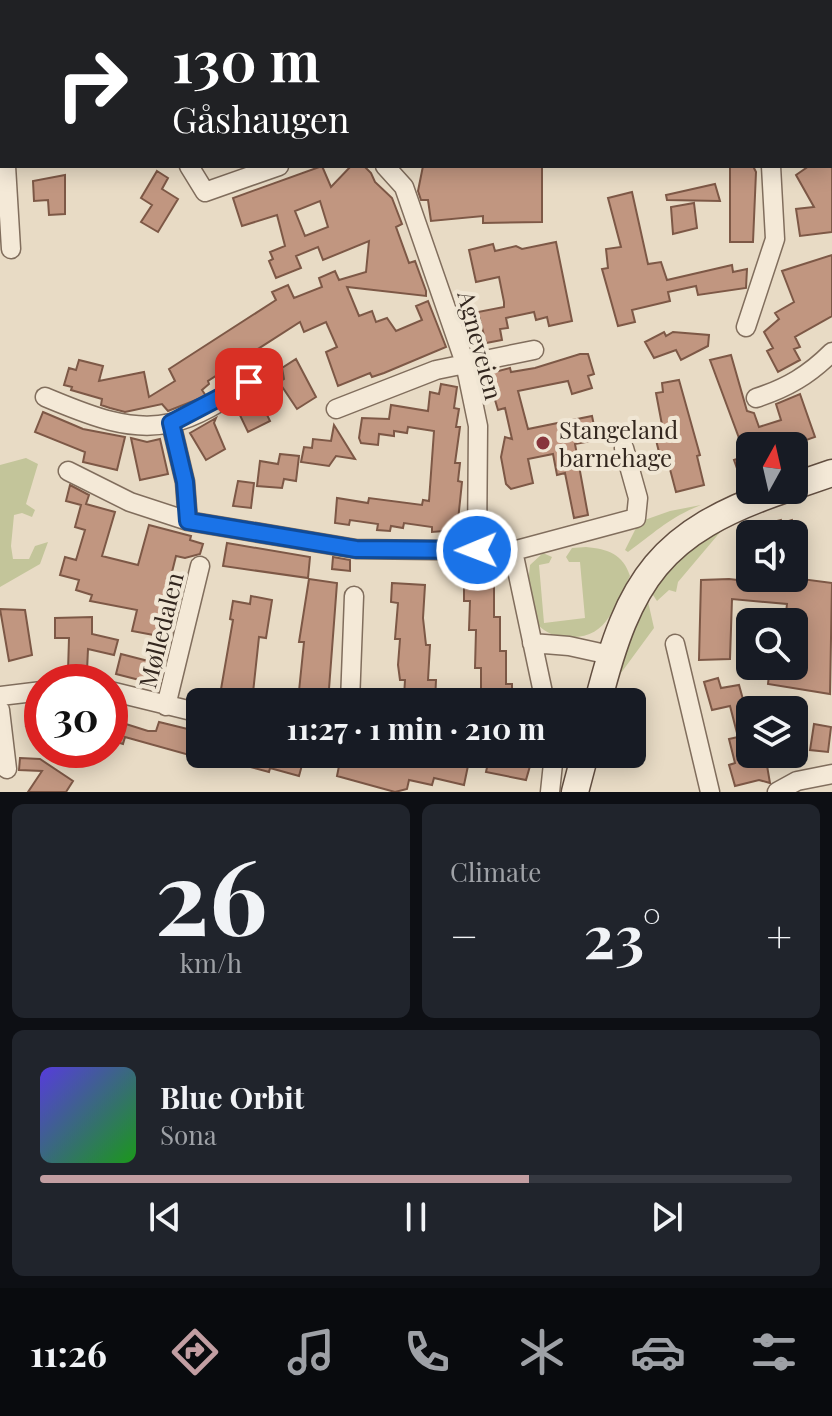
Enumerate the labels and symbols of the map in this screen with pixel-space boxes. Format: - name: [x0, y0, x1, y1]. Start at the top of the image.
- street label: Agneveien: [451, 286, 511, 403]
- pin: [215, 348, 283, 416]
- place label: Stangeland barnehage: [559, 413, 678, 473]
- north arrow: [736, 432, 808, 504]
- marker: Stangeland barnehage: [534, 434, 552, 452]
- position arrow: [435, 508, 519, 592]
- street label: Mølledalen: [130, 569, 190, 691]
- speed limit sign: 30: [24, 664, 128, 768]

